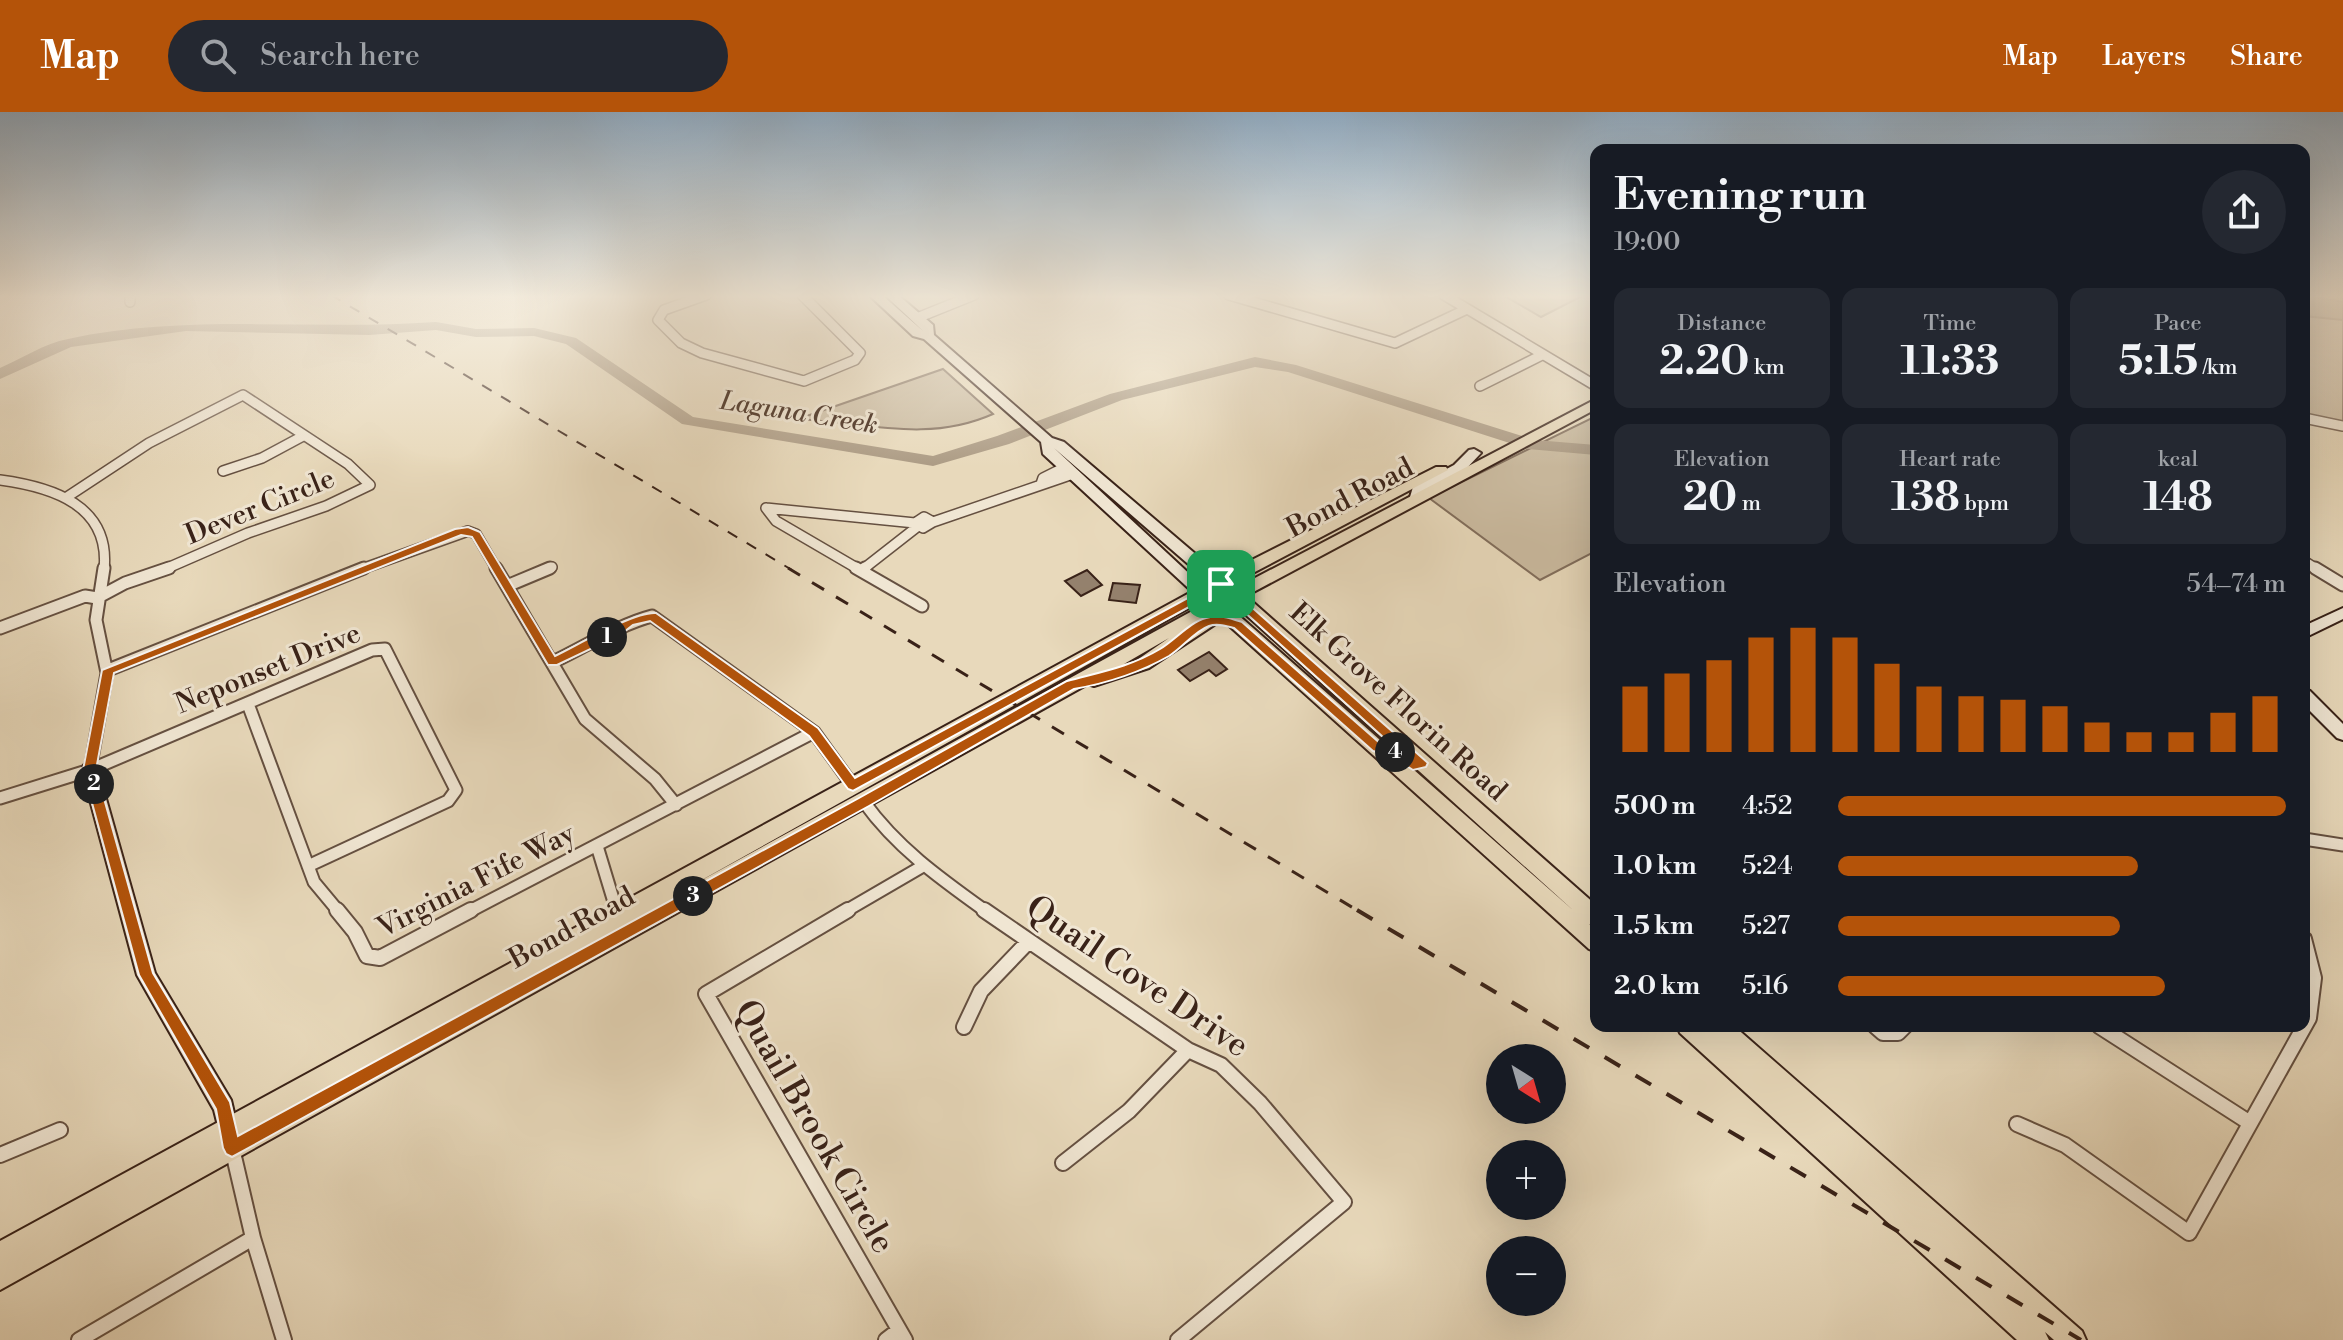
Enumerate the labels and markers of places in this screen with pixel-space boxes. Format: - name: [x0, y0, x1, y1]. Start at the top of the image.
- pin: [1187, 550, 1255, 618]
- pin: 1: [587, 617, 627, 657]
- pin: 4: [1375, 732, 1415, 772]
- pin: 2: [74, 764, 114, 804]
- pin: 3: [673, 876, 713, 916]

